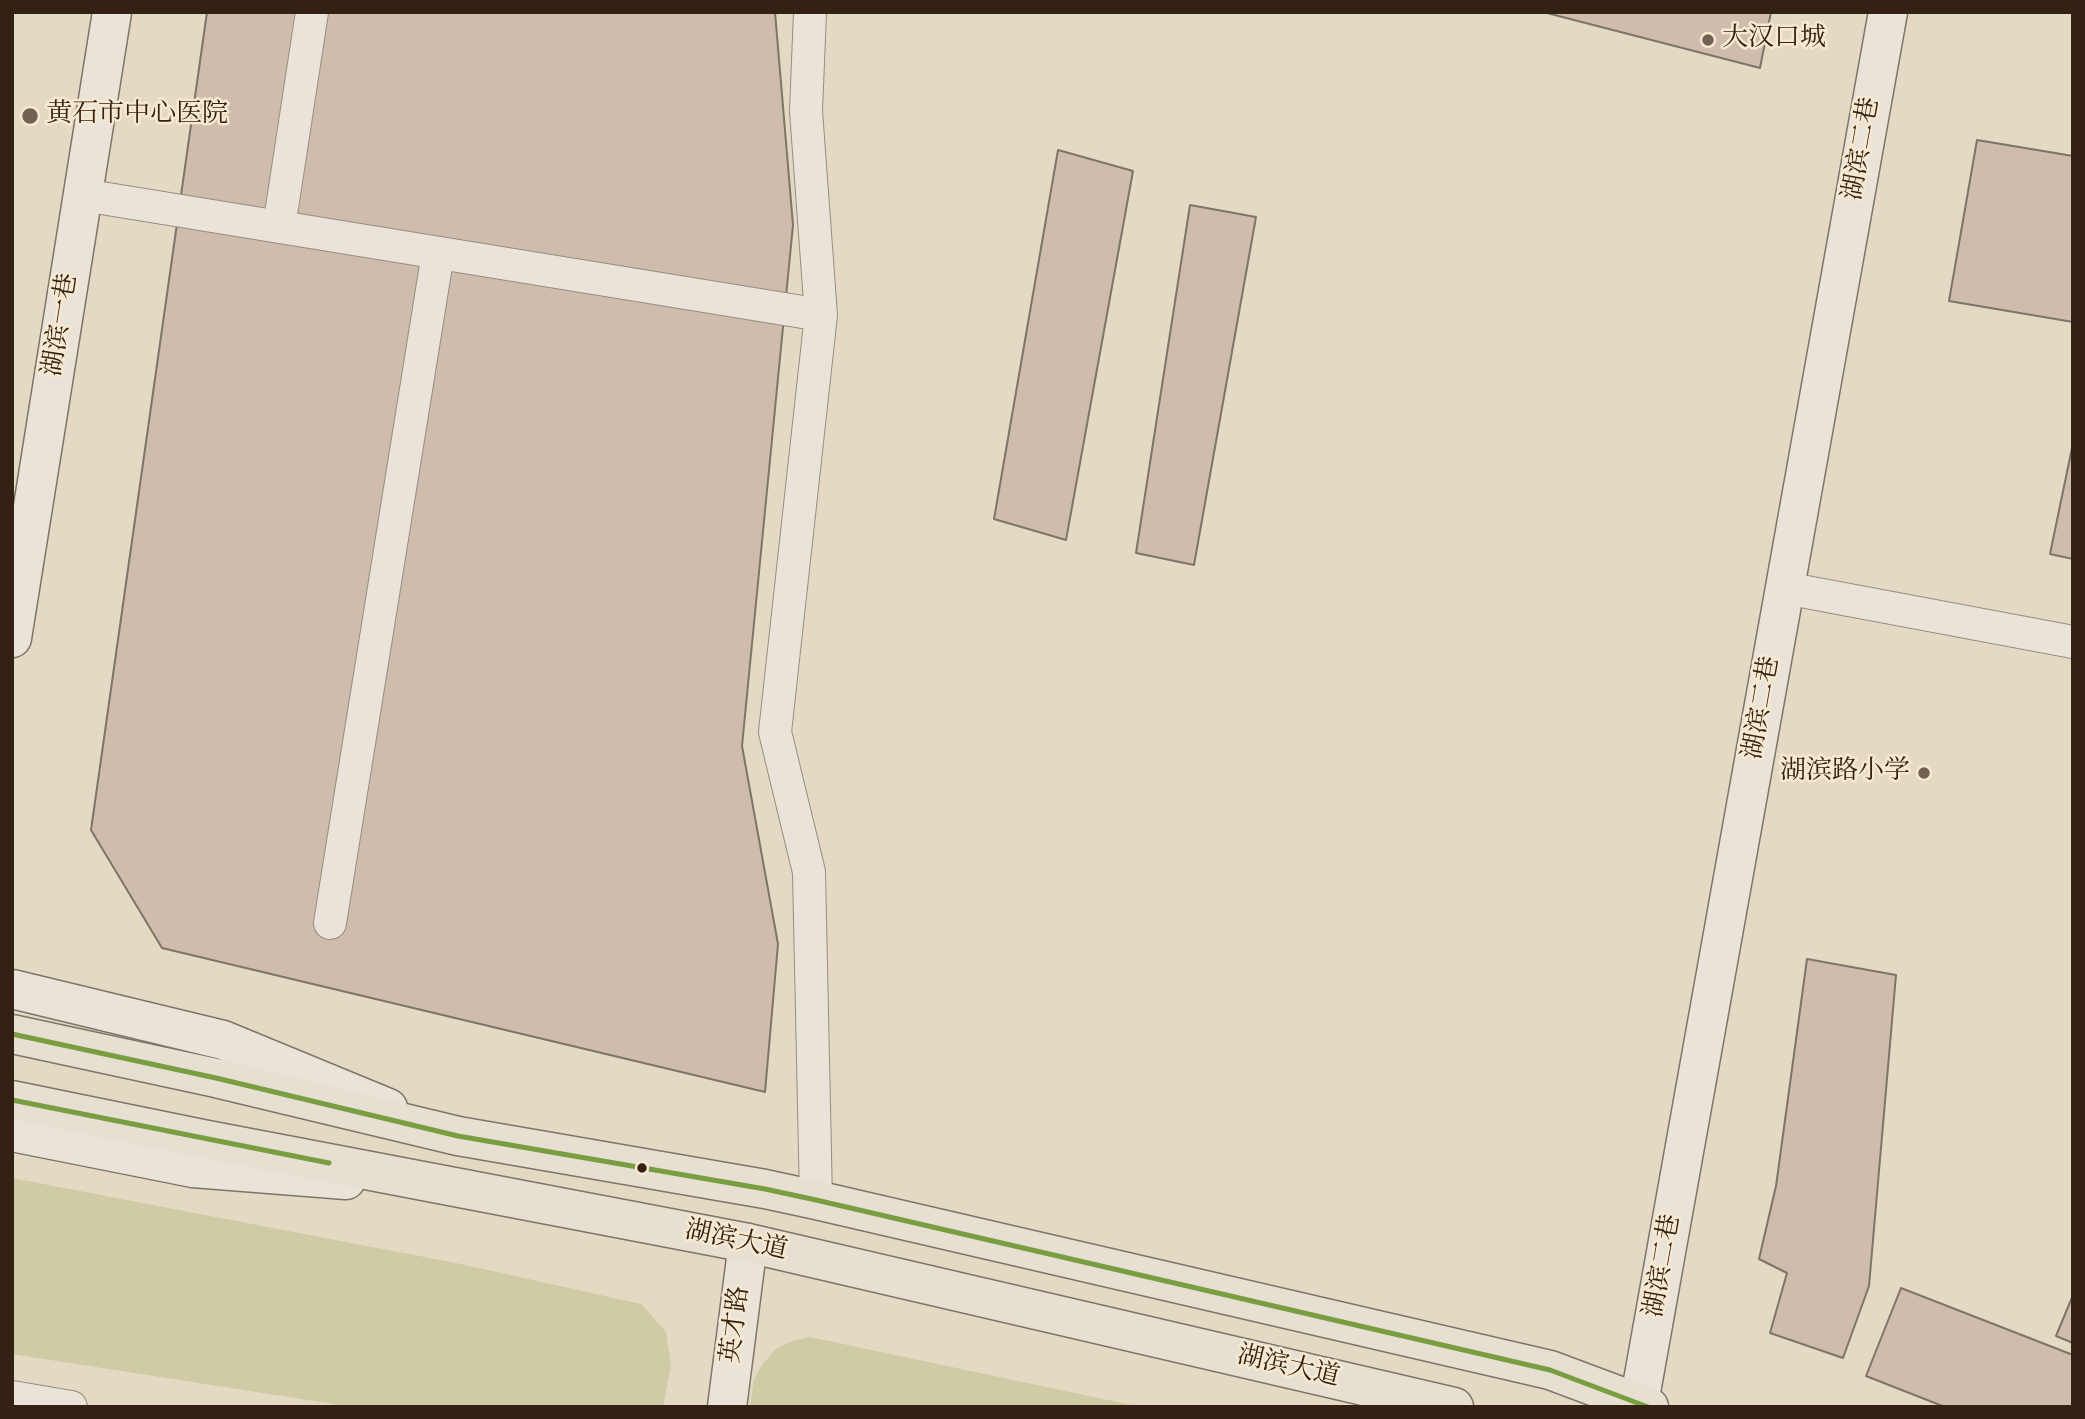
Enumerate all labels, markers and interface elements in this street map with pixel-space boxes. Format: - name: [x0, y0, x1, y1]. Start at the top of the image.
- place label: 大汉口城: [1722, 24, 1826, 56]
- marker: 大汉口城: [1700, 32, 1716, 48]
- street label: 湖滨二巷: [1839, 95, 1887, 203]
- place label: 黄石市中心医院: [46, 100, 228, 132]
- marker: 黄石市中心医院: [20, 106, 40, 126]
- street label: 湖滨一巷: [38, 271, 86, 379]
- street label: 湖滨二巷: [1739, 654, 1787, 762]
- place label: 湖滨路小学: [1780, 757, 1910, 789]
- marker: 湖滨路小学: [1916, 765, 1932, 781]
- unlabelled marker: [635, 1161, 649, 1175]
- street label: 湖滨二巷: [1640, 1212, 1688, 1320]
- street label: 湖滨大道: [682, 1216, 790, 1268]
- street label: 英才路: [717, 1284, 757, 1366]
- street label: 湖滨大道: [1234, 1341, 1342, 1395]

